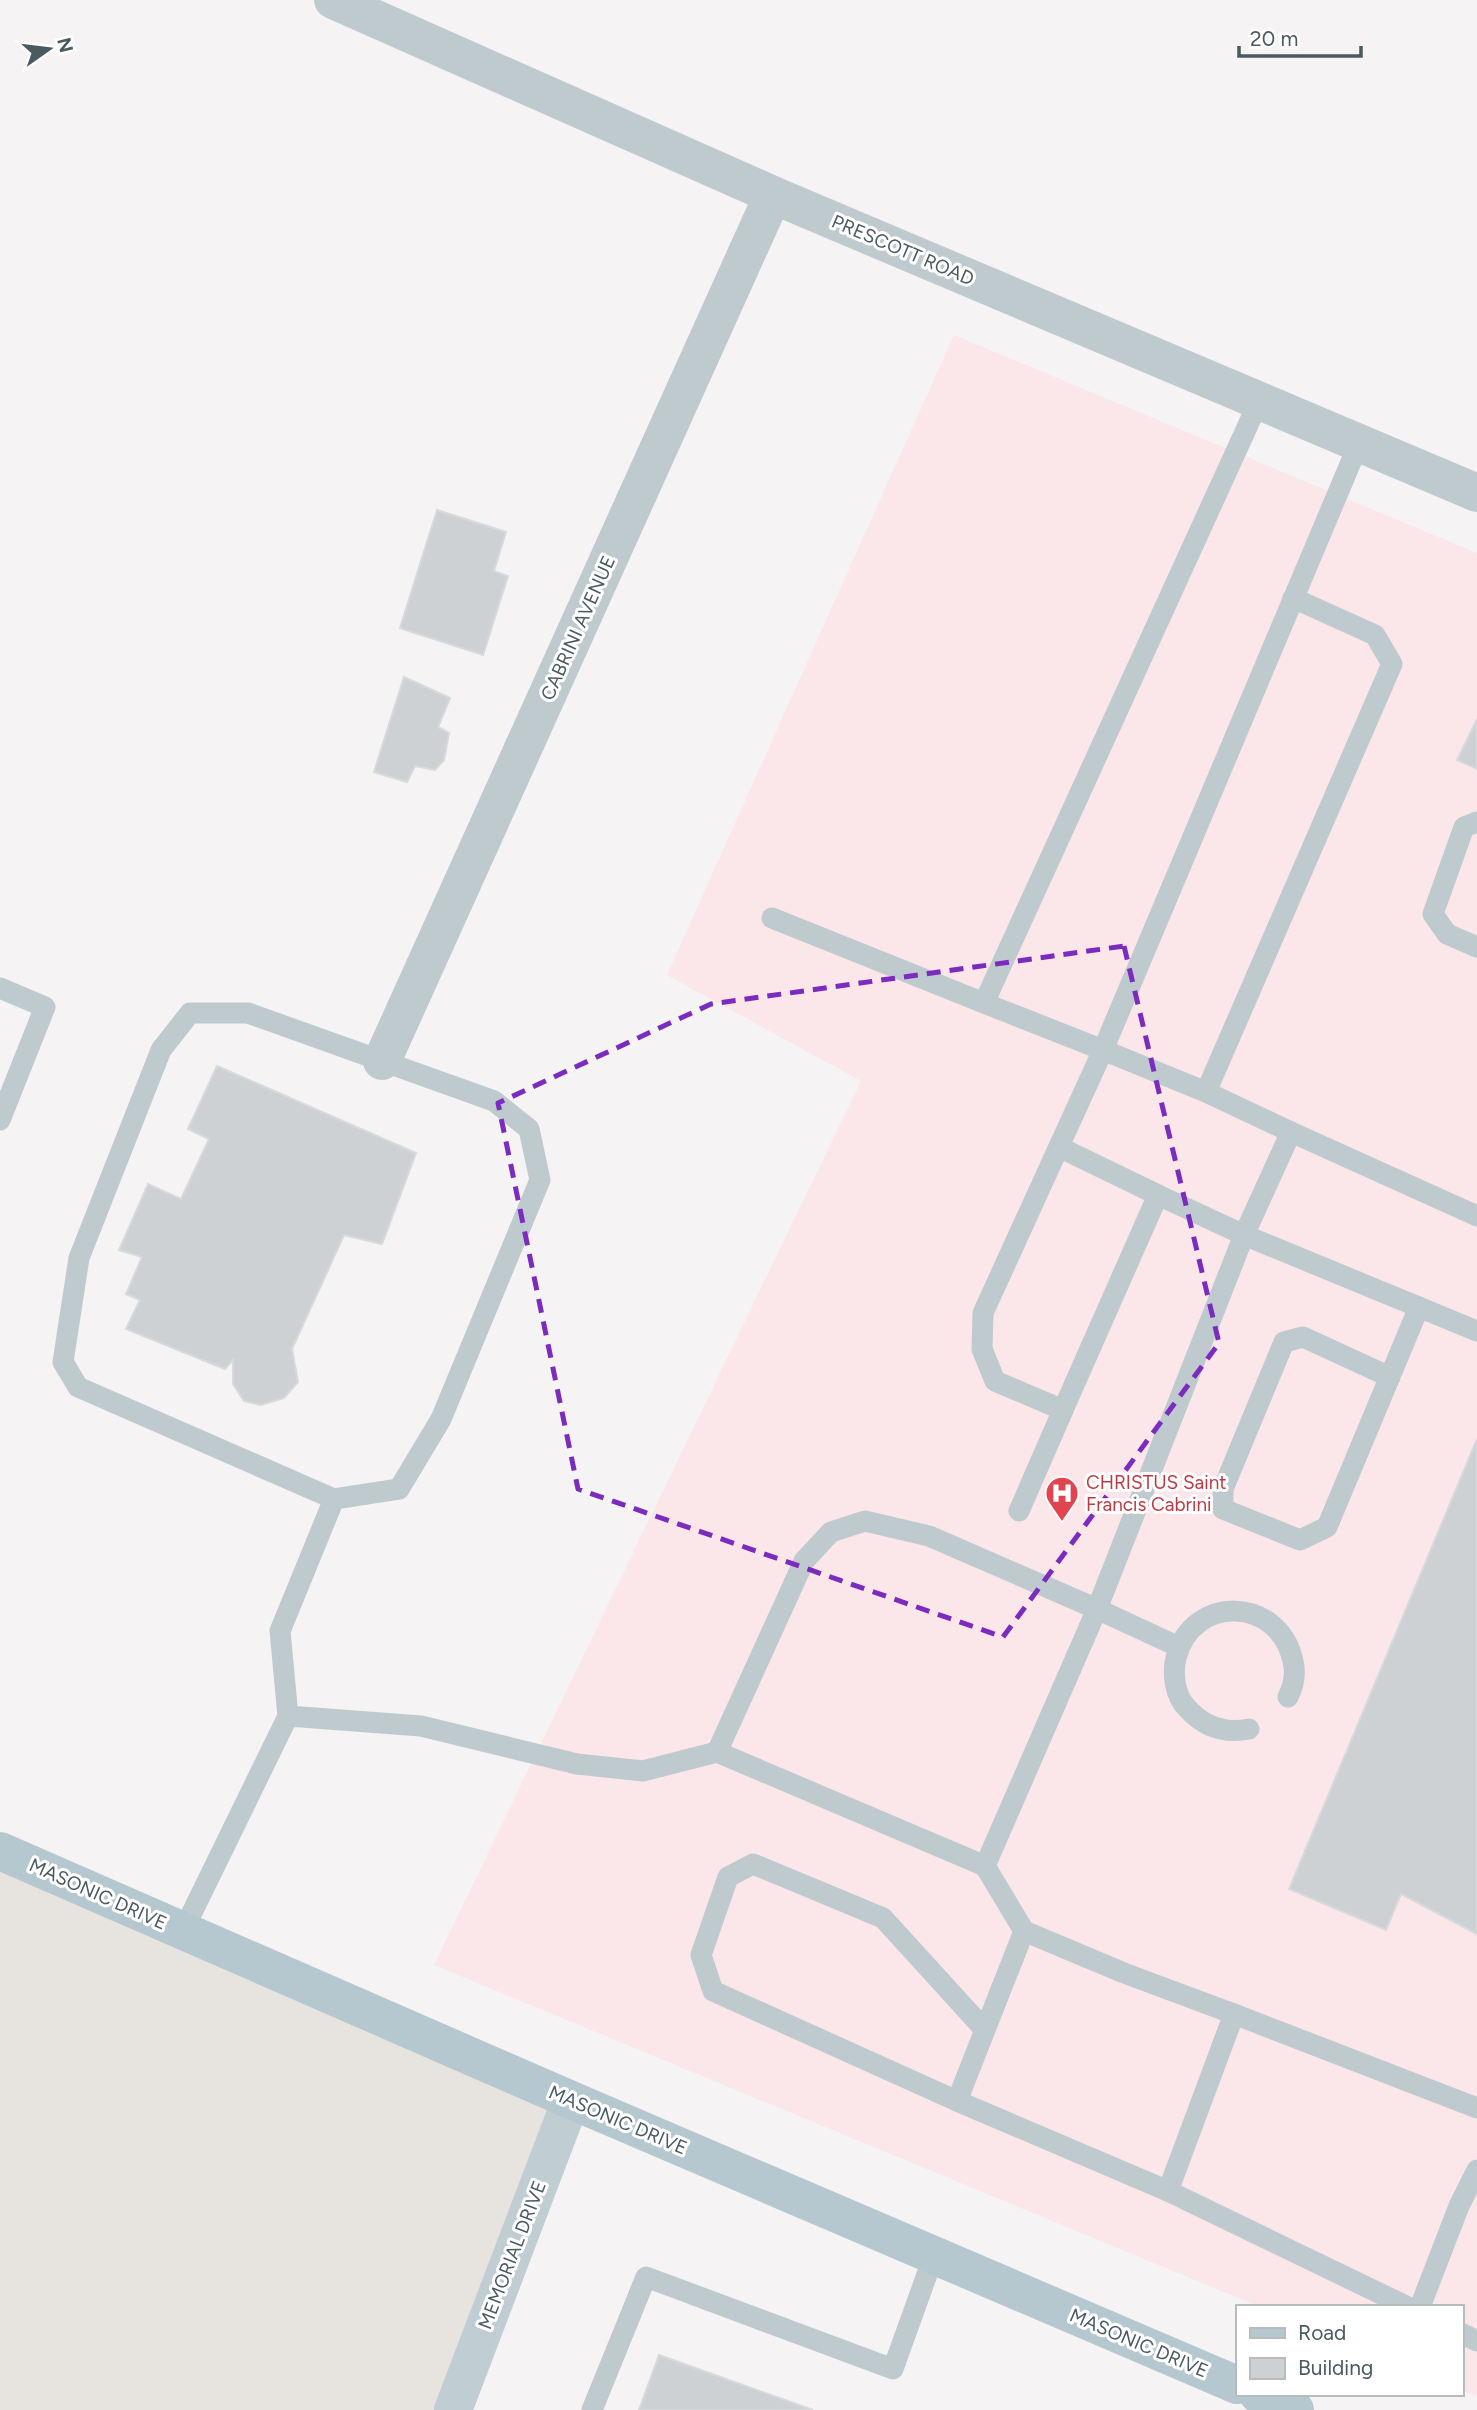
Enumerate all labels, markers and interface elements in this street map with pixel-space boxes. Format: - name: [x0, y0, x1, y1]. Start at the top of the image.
- north arrow: [14, 14, 84, 84]
- scale bar: [1239, 14, 1362, 58]
- text: 20 m: [1250, 26, 1298, 51]
- text: N: [52, 35, 78, 55]
- street label: PRESCOTT ROAD: [828, 210, 978, 290]
- street label: CABRINI AVENUE: [536, 552, 620, 704]
- place label: CHRISTUS Saint Francis Cabrini: [1086, 1471, 1227, 1516]
- hospital icon: CHRISTUS Saint Francis Cabrini: [1043, 1474, 1081, 1523]
- street label: MASONIC DRIVE: [26, 1853, 170, 1935]
- street label: MASONIC DRIVE: [545, 2080, 691, 2160]
- street label: MEMORIAL DRIVE: [473, 2178, 551, 2332]
- street label: MASONIC DRIVE: [1066, 2303, 1212, 2383]
- legend: [1236, 2305, 1463, 2396]
- text: Road: [1298, 2320, 1346, 2345]
- text: Building: [1298, 2355, 1373, 2380]

